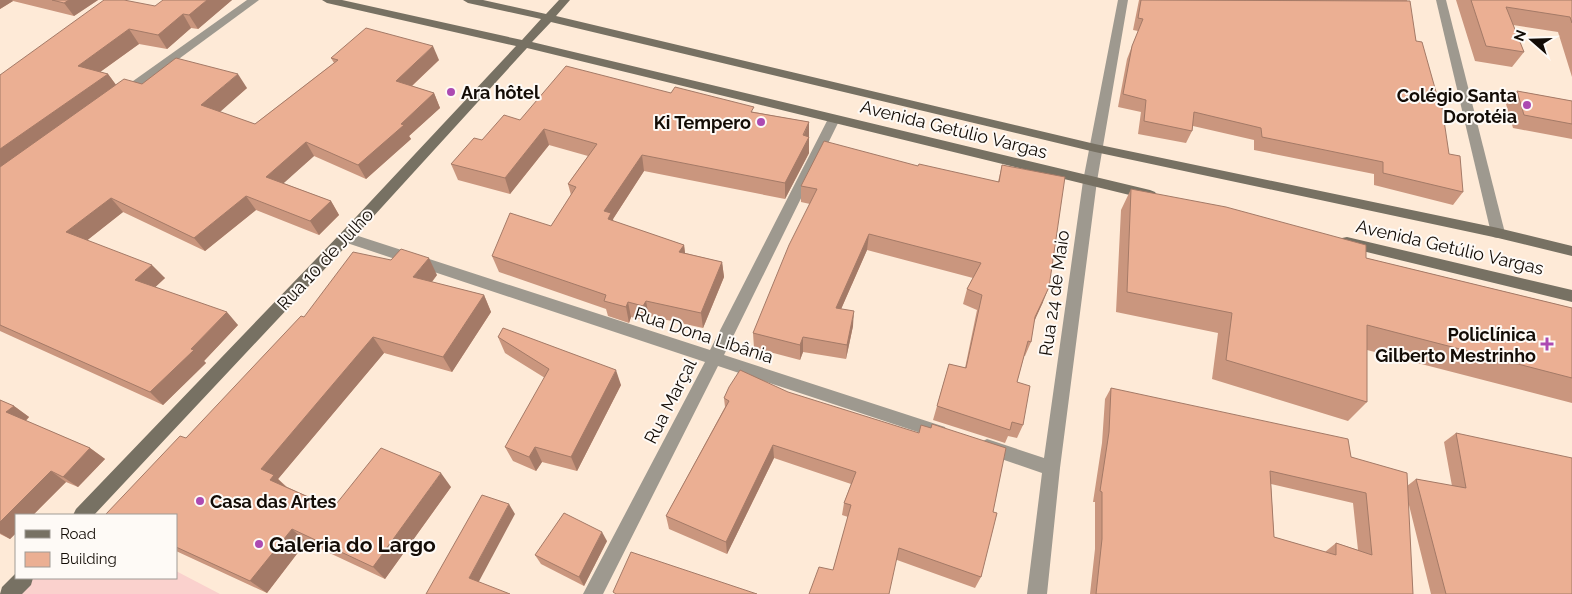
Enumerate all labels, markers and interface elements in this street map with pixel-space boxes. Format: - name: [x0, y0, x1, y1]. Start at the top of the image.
- north arrow: [1507, 15, 1557, 65]
- text: N: [1510, 28, 1529, 43]
- place label: Ara hôtel: [461, 82, 540, 103]
- place label: Colégio Santa Dorotéia: [1397, 85, 1517, 127]
- marker: Ara hôtel: [445, 86, 457, 98]
- street label: Avenida Getúlio Vargas: [858, 96, 1050, 162]
- marker: Colégio Santa Dorotéia: [1521, 99, 1533, 111]
- place label: Ki Tempero: [654, 112, 751, 133]
- marker: Ki Tempero: [755, 116, 767, 128]
- street label: Rua 10 de Julho: [273, 204, 378, 314]
- street label: Avenida Getúlio Vargas: [1354, 215, 1546, 279]
- street label: Rua 24 de Maio: [1035, 228, 1073, 357]
- street label: Rua Dona Libânia: [632, 303, 776, 367]
- place label: Policlínica Gilberto Mestrinho: [1375, 324, 1536, 366]
- marker: Policlínica Gilberto Mestrinho: [1540, 337, 1554, 351]
- street label: Rua Marçal: [640, 355, 700, 447]
- place label: Casa das Artes: [210, 491, 336, 512]
- marker: Casa das Artes: [194, 495, 206, 507]
- legend: [15, 514, 178, 579]
- text: Road: [60, 525, 96, 543]
- place label: Galeria do Largo: [269, 532, 436, 557]
- marker: Galeria do Largo: [253, 538, 265, 550]
- text: Building: [60, 550, 117, 568]

